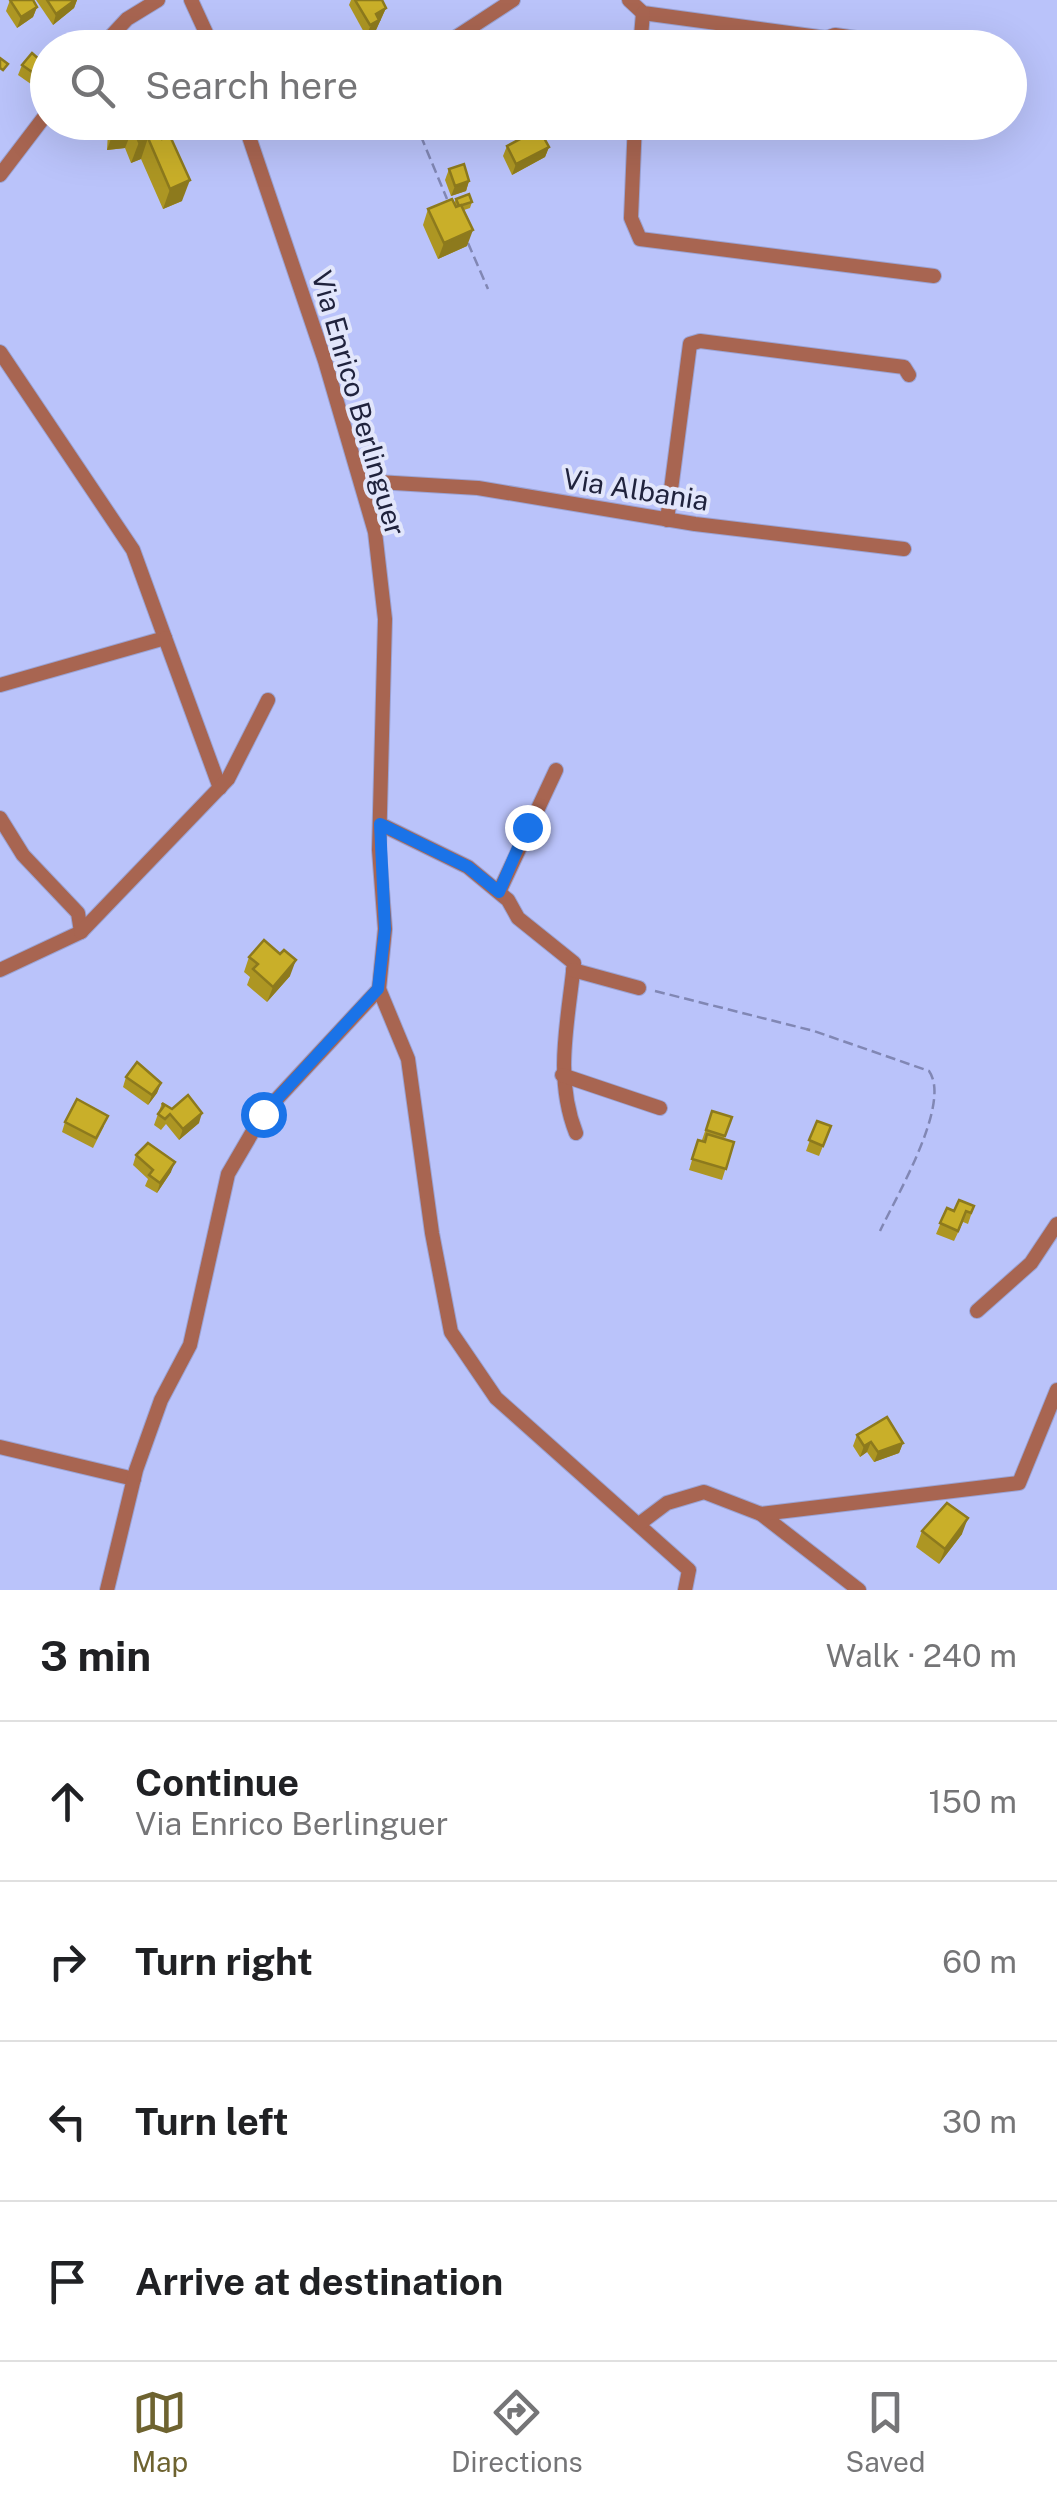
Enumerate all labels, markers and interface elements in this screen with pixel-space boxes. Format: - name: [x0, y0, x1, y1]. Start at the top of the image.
- search box: [30, 30, 1027, 140]
- icon: search: [65, 58, 120, 113]
- text: Search here: [145, 63, 358, 108]
- street label: Via Enrico Berlinguer: [305, 267, 413, 539]
- street label: Via Albania: [561, 461, 711, 517]
- route end: [505, 805, 551, 851]
- route start: [241, 1092, 287, 1138]
- text: 3 min: [40, 1631, 151, 1680]
- text: Walk · 240 m: [826, 1637, 1017, 1674]
- text: Continue: [135, 1760, 299, 1805]
- icon: ahead: [40, 1774, 95, 1829]
- text: 150 m: [928, 1783, 1017, 1820]
- text: Via Enrico Berlinguer: [135, 1805, 448, 1842]
- icon: right: [40, 1934, 95, 1989]
- text: Turn right: [135, 1939, 313, 1984]
- text: 60 m: [942, 1943, 1017, 1980]
- icon: left: [40, 2094, 95, 2149]
- text: Turn left: [135, 2099, 289, 2144]
- text: 30 m: [942, 2103, 1017, 2140]
- icon: arrive: [40, 2254, 95, 2309]
- text: Arrive at destination: [135, 2259, 503, 2304]
- tab: Map: [131, 2385, 188, 2478]
- tab: Directions: [451, 2385, 583, 2478]
- tab: Saved: [845, 2385, 926, 2478]

